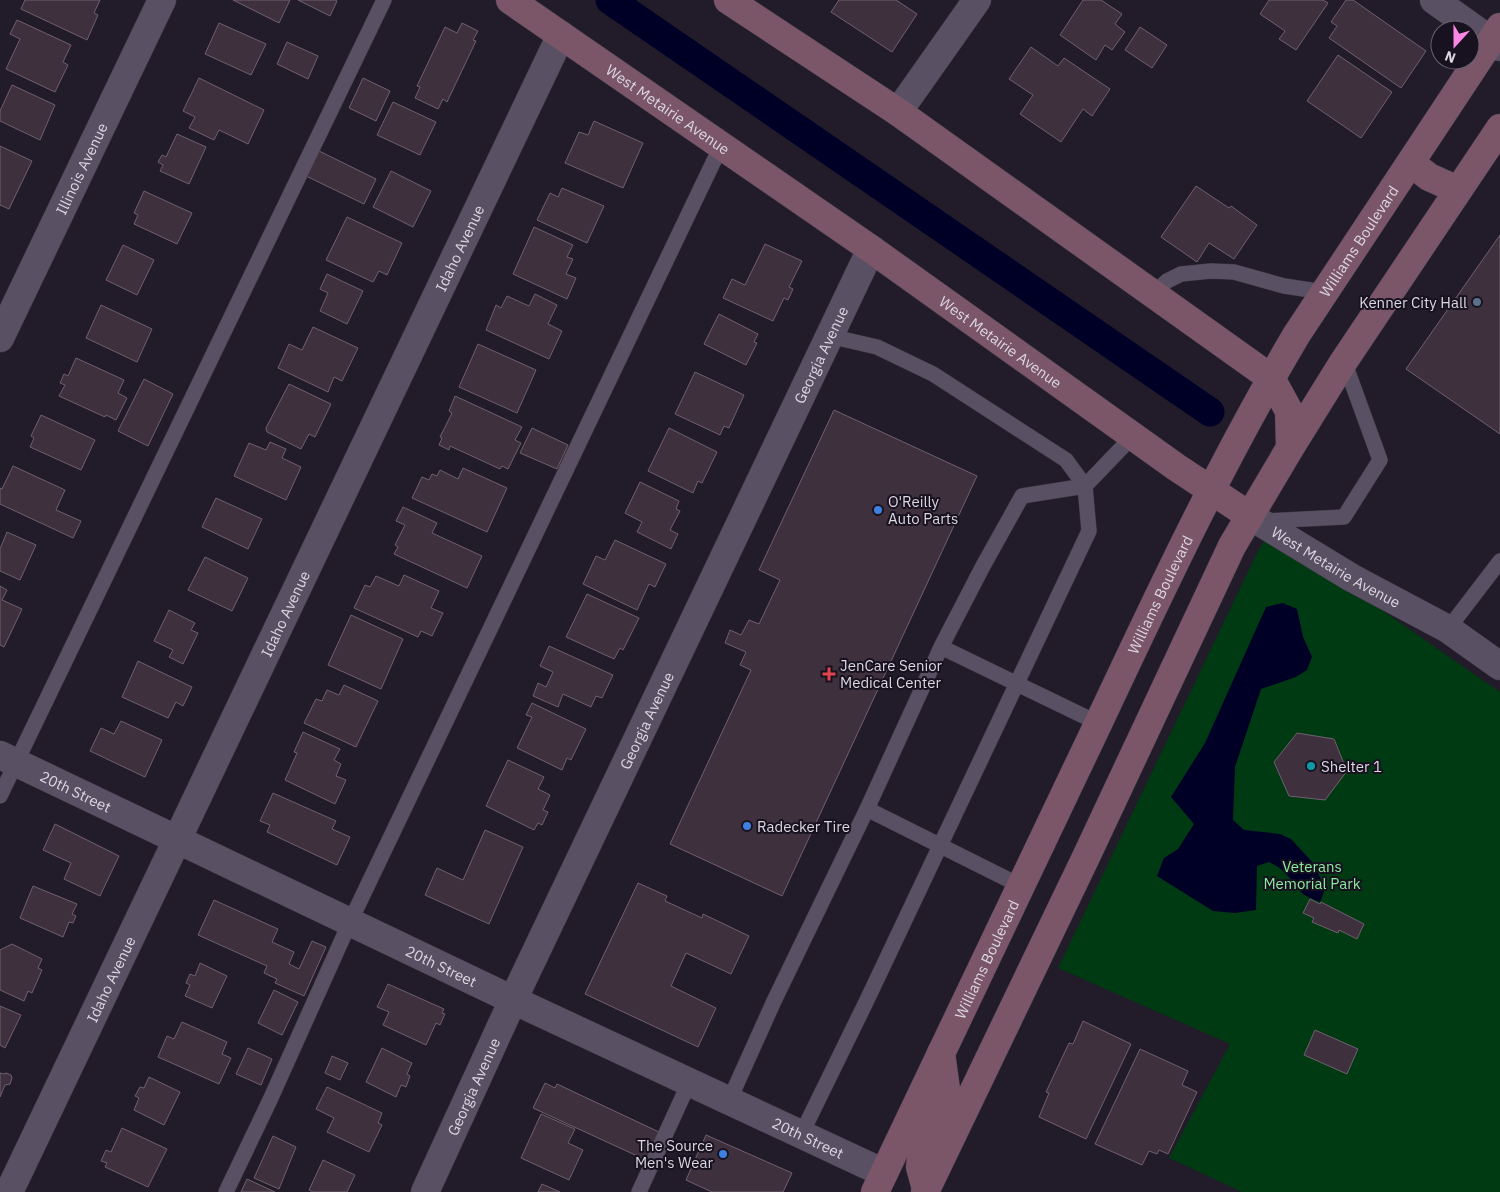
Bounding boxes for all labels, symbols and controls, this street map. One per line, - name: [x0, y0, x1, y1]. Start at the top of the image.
- north arrow: [1430, 20, 1480, 70]
- text: N: [1442, 47, 1458, 67]
- street label: West Metairie Avenue: [603, 60, 734, 158]
- street label: Illinois Avenue: [51, 119, 111, 217]
- street label: Williams Boulevard: [1315, 182, 1402, 300]
- street label: Idaho Avenue: [431, 202, 488, 294]
- street label: West Metairie Avenue: [936, 292, 1066, 392]
- place label: Kenner City Hall: [1359, 293, 1467, 312]
- marker: Kenner City Hall: [1471, 296, 1483, 308]
- street label: Georgia Avenue: [789, 303, 852, 407]
- place label: O'Reilly Auto Parts: [888, 492, 958, 528]
- marker: O'Reilly Auto Parts: [872, 504, 884, 516]
- street label: West Metairie Avenue: [1268, 522, 1404, 612]
- street label: Williams Boulevard: [1123, 532, 1196, 657]
- street label: Idaho Avenue: [256, 567, 314, 660]
- place label: JenCare Senior Medical Center: [840, 656, 943, 692]
- marker: JenCare Senior Medical Center: [822, 667, 836, 681]
- street label: Georgia Avenue: [615, 669, 678, 772]
- place label: Shelter 1: [1321, 757, 1382, 776]
- marker: Shelter 1: [1305, 760, 1317, 772]
- street label: 20th Street: [37, 766, 114, 816]
- place label: Radecker Tire: [757, 817, 850, 836]
- marker: Radecker Tire: [741, 820, 753, 832]
- park label: Veterans Memorial Park: [1263, 857, 1361, 893]
- street label: Williams Boulevard: [950, 897, 1023, 1022]
- street label: Idaho Avenue: [82, 933, 139, 1025]
- street label: 20th Street: [403, 941, 480, 991]
- street label: Georgia Avenue: [443, 1035, 504, 1139]
- street label: 20th Street: [769, 1113, 847, 1162]
- place label: The Source Men's Wear: [635, 1136, 713, 1172]
- marker: The Source Men's Wear: [717, 1148, 729, 1160]

